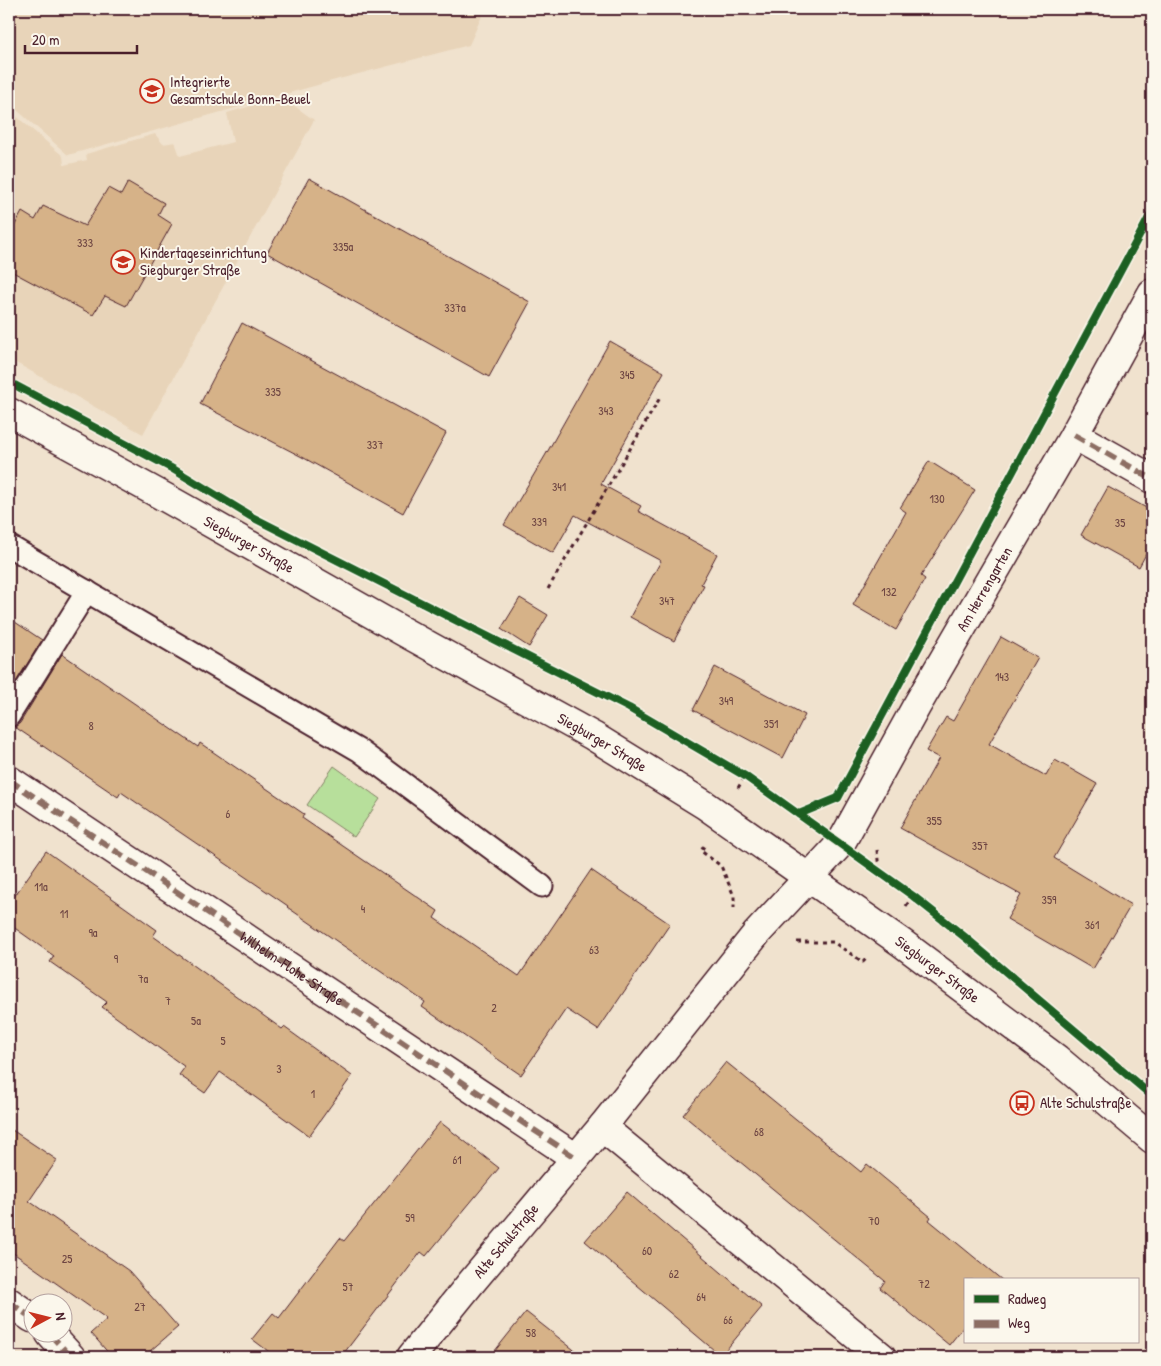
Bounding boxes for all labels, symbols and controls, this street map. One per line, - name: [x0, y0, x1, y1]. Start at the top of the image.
- scale bar: [25, 22, 138, 54]
- text: 20 m: [32, 29, 59, 50]
- place label: Integrierte Gesamtschule Bonn-Beuel: [170, 71, 310, 109]
- school or university icon: Integrierte Gesamtschule Bonn-Beuel: [139, 78, 165, 104]
- house number: 333: [77, 234, 93, 251]
- house number: 335a: [333, 238, 354, 255]
- place label: Kindertageseinrichtung Siegburger Straße: [140, 242, 267, 280]
- school or university icon: Kindertageseinrichtung Siegburger Straße: [110, 249, 136, 275]
- house number: 337a: [444, 299, 466, 316]
- house number: 345: [620, 366, 634, 383]
- house number: 335: [265, 383, 281, 400]
- house number: 343: [598, 402, 614, 419]
- house number: 337: [367, 436, 383, 453]
- house number: 341: [552, 478, 566, 495]
- house number: 130: [929, 490, 945, 507]
- street label: Siegburger Straße: [200, 510, 298, 578]
- house number: 339: [531, 513, 547, 530]
- house number: 35: [1115, 514, 1125, 531]
- street label: Am Herrengarten: [951, 543, 1017, 635]
- house number: 132: [881, 583, 897, 600]
- house number: 347: [659, 592, 675, 609]
- house number: 143: [995, 668, 1009, 685]
- house number: 349: [719, 692, 734, 709]
- street label: Siegburger Straße: [554, 708, 651, 777]
- house number: 351: [764, 715, 778, 732]
- house number: 8: [88, 717, 94, 734]
- house number: 6: [226, 805, 231, 822]
- house number: 355: [926, 812, 942, 829]
- house number: 357: [972, 837, 988, 854]
- house number: 11a: [34, 878, 48, 895]
- house number: 359: [1042, 891, 1057, 908]
- house number: 4: [361, 900, 366, 917]
- house number: 11: [60, 905, 68, 922]
- house number: 361: [1085, 916, 1099, 933]
- house number: 9a: [88, 924, 98, 941]
- street label: Wilhelm-Flohe-Straße: [236, 926, 348, 1010]
- street label: Siegburger Straße: [891, 930, 984, 1008]
- house number: 63: [589, 941, 599, 958]
- house number: 9: [114, 950, 119, 967]
- house number: 7a: [138, 970, 149, 987]
- house number: 7: [165, 992, 171, 1009]
- house number: 2: [491, 999, 497, 1016]
- house number: 5a: [191, 1012, 201, 1029]
- house number: 5: [220, 1032, 226, 1049]
- house number: 3: [276, 1060, 282, 1077]
- house number: 1: [311, 1085, 315, 1102]
- bus stop icon: Alte Schulstraße: [1009, 1090, 1035, 1116]
- place label: Alte Schulstraße: [1040, 1092, 1131, 1113]
- house number: 68: [754, 1123, 764, 1140]
- house number: 61: [452, 1151, 462, 1168]
- street label: Alte Schulstraße: [468, 1199, 543, 1282]
- house number: 59: [405, 1209, 415, 1226]
- house number: 70: [868, 1212, 880, 1229]
- house number: 60: [642, 1242, 652, 1259]
- house number: 25: [62, 1250, 72, 1267]
- house number: 62: [669, 1265, 680, 1282]
- house number: 72: [918, 1275, 930, 1292]
- house number: 57: [342, 1278, 354, 1295]
- legend: [964, 1278, 1138, 1344]
- house number: 64: [696, 1288, 706, 1305]
- text: Radweg: [1008, 1288, 1046, 1309]
- north arrow: [22, 1294, 72, 1344]
- house number: 27: [134, 1298, 146, 1315]
- text: N: [52, 1311, 71, 1322]
- house number: 66: [723, 1311, 733, 1328]
- text: Weg: [1008, 1312, 1030, 1333]
- house number: 58: [526, 1324, 536, 1341]

